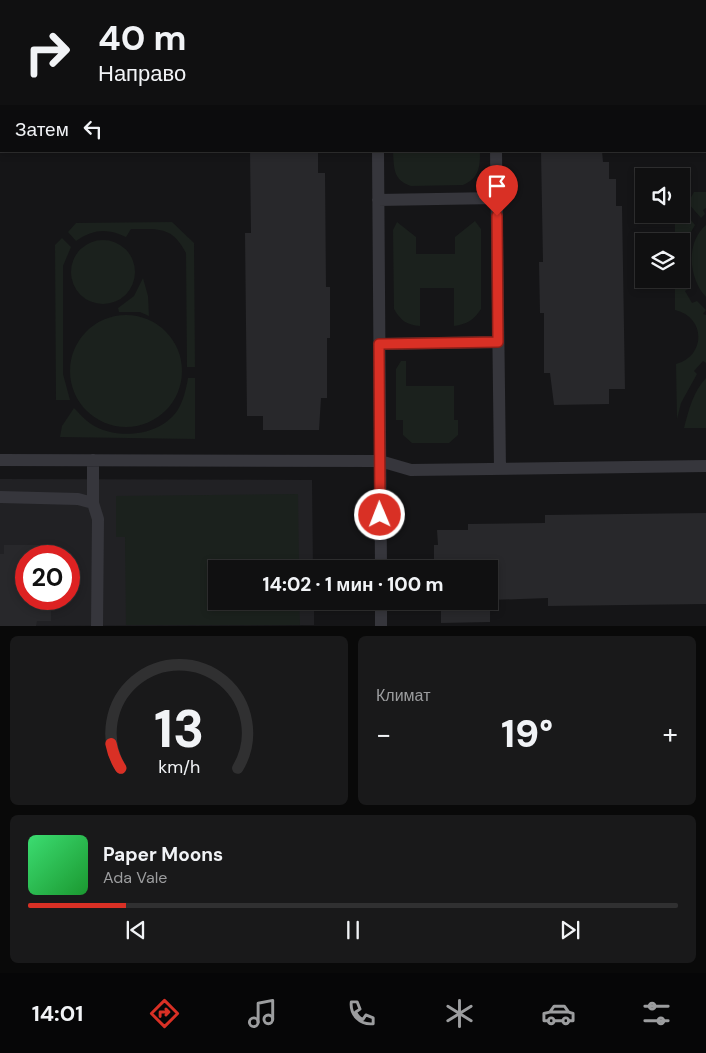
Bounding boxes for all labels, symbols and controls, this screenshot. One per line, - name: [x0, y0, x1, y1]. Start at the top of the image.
- text: 40 m: [98, 15, 187, 61]
- icon: right: [15, 20, 80, 85]
- text: Направо: [98, 59, 186, 88]
- icon: left: [79, 115, 107, 143]
- text: Затем: [15, 117, 69, 142]
- pin: [476, 165, 518, 216]
- map controls: [635, 168, 690, 288]
- button: sound: [635, 168, 690, 223]
- icon: arrive: [483, 172, 511, 200]
- button: layers: [635, 233, 690, 288]
- position arrow: [353, 488, 405, 540]
- speed limit sign: 20: [15, 545, 80, 610]
- text: 14:02 · 1 мин · 100 m: [262, 572, 444, 597]
- text: Климат: [376, 685, 430, 706]
- text: 13: [154, 695, 204, 763]
- text: 19°: [501, 709, 553, 759]
- text: −: [376, 716, 391, 753]
- text: +: [663, 716, 678, 753]
- text: km/h: [158, 755, 200, 779]
- text: Paper Moons: [103, 842, 223, 867]
- text: Ada Vale: [103, 867, 167, 888]
- icon: previous: [122, 916, 150, 944]
- icon: pause: [339, 916, 367, 944]
- icon: next: [556, 916, 584, 944]
- icon: directions: [147, 996, 182, 1031]
- icon: music: [245, 996, 280, 1031]
- icon: phone: [344, 996, 379, 1031]
- icon: climate: [442, 996, 477, 1031]
- icon: car: [541, 996, 576, 1031]
- icon: filters: [639, 996, 674, 1031]
- text: 14:01: [32, 999, 83, 1028]

